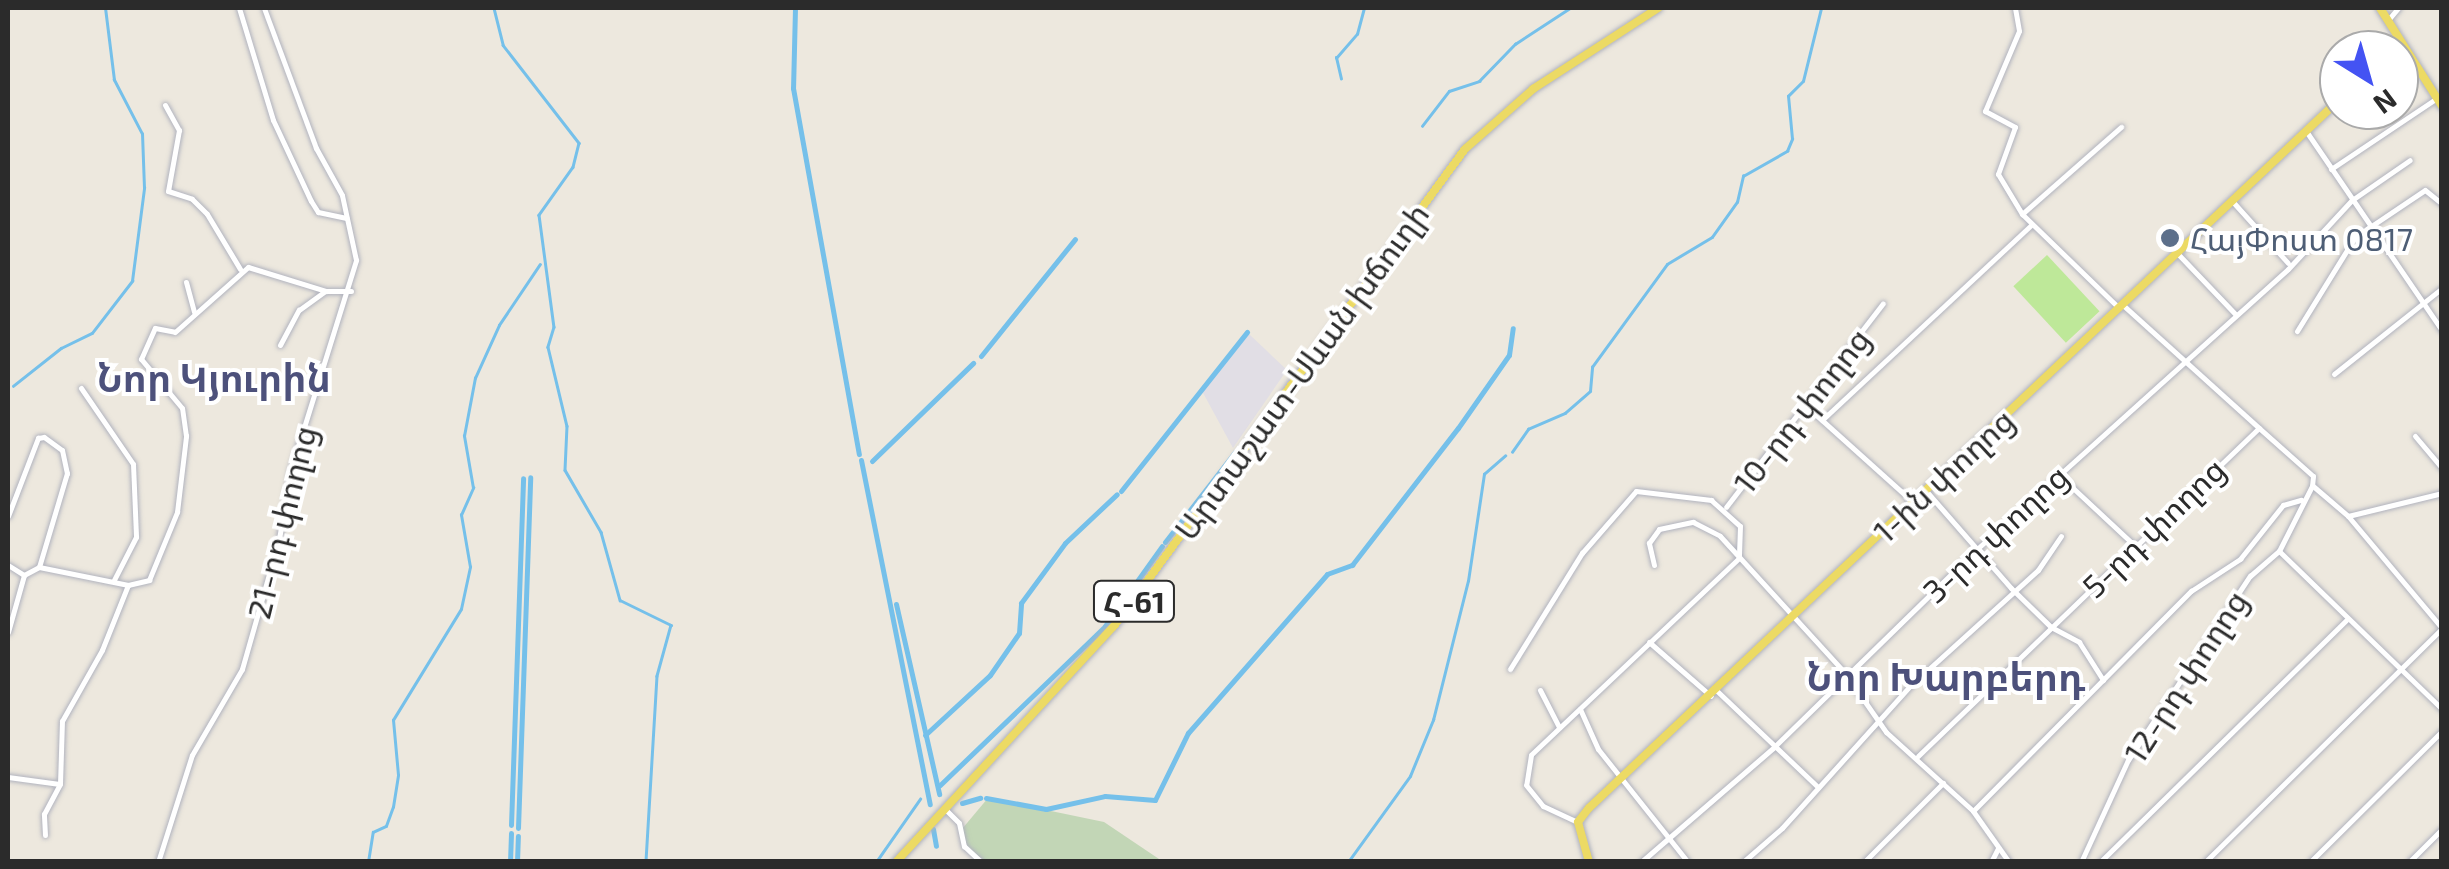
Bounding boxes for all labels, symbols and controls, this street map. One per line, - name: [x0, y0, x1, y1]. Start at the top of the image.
- north arrow: [2319, 30, 2419, 130]
- text: N: [2368, 83, 2404, 122]
- street label: Արտաշատ-Սևան խճուղի: [1166, 195, 1436, 547]
- place label: ՀայՓոստ 0817: [2190, 219, 2413, 257]
- marker: ՀայՓոստ 0817: [2159, 227, 2181, 249]
- street label: 10-րդ փողոց: [1725, 320, 1877, 500]
- district label: Նոր Կյուրին: [97, 355, 331, 401]
- street label: 1-ին փողոց: [1865, 400, 2021, 550]
- street label: 21-րդ փողոց: [238, 422, 324, 622]
- street label: 5-րդ փողոց: [2074, 449, 2232, 605]
- street label: 3-րդ փողոց: [1914, 456, 2076, 610]
- road number: Հ-61: [1092, 576, 1176, 626]
- street label: 12-րդ փողոց: [2115, 583, 2255, 769]
- district label: Նոր Խարբերդ: [1807, 654, 2085, 700]

